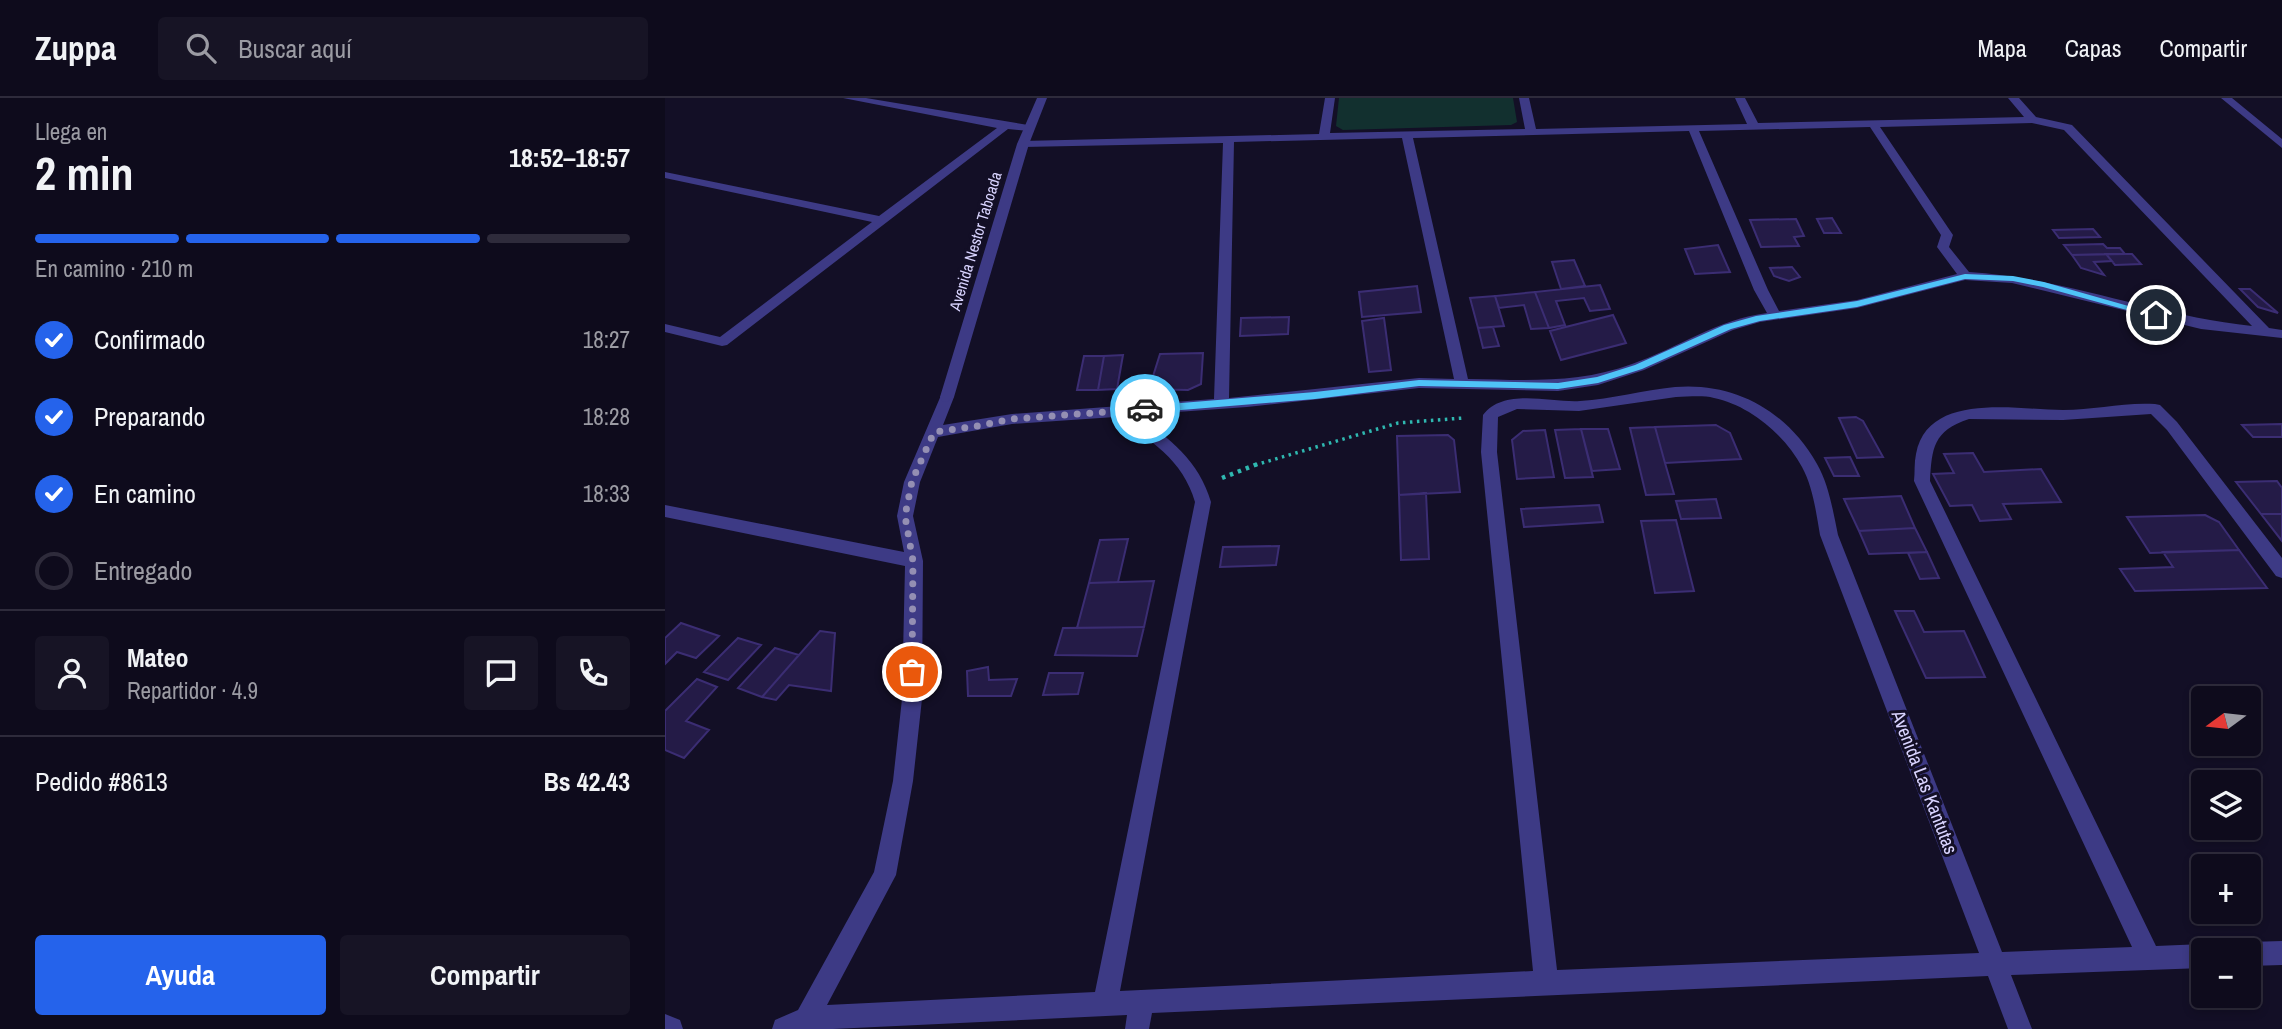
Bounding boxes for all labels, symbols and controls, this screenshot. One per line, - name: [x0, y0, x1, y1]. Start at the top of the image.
- search box: [158, 17, 648, 80]
- text: Zuppa: [35, 26, 116, 70]
- icon: search: [182, 29, 220, 67]
- text: Buscar aquí: [238, 31, 352, 66]
- text: Mapa: [1977, 32, 2027, 64]
- text: Capas: [2065, 32, 2122, 64]
- text: Compartir: [2160, 32, 2247, 64]
- text: Llega en: [35, 116, 107, 147]
- text: 18:52–18:57: [509, 140, 630, 175]
- text: 2 min: [35, 142, 134, 204]
- street label: Avenida Nestor Taboada: [943, 168, 1007, 314]
- text: En camino · 210 m: [35, 253, 193, 284]
- pin: [2126, 285, 2186, 345]
- icon: home: [2137, 296, 2175, 334]
- icon: check: [35, 321, 73, 359]
- text: Confirmado: [94, 322, 205, 357]
- text: 18:27: [583, 324, 630, 355]
- courier: [1110, 374, 1180, 444]
- icon: car: [1126, 390, 1164, 428]
- icon: check: [35, 398, 73, 436]
- text: Preparando: [94, 399, 205, 434]
- text: 18:28: [583, 401, 630, 432]
- icon: check: [35, 475, 73, 513]
- text: En camino: [94, 476, 196, 511]
- text: 18:33: [583, 478, 630, 509]
- text: Entregado: [94, 553, 192, 588]
- button: person: [35, 636, 109, 710]
- button: chat: [464, 636, 538, 710]
- button: phone: [556, 636, 630, 710]
- text: Mateo: [127, 640, 189, 675]
- pin: [882, 642, 942, 702]
- icon: bag: [893, 653, 931, 691]
- text: Repartidor · 4.9: [127, 675, 258, 706]
- north arrow: [2191, 686, 2261, 756]
- map controls: [2191, 686, 2261, 1008]
- street label: Avenida Las Kantutas: [1885, 705, 1964, 858]
- text: Pedido #8613: [35, 764, 168, 799]
- text: Bs 42.43: [543, 764, 630, 799]
- button: layers: [2191, 770, 2261, 840]
- button: +: [2191, 854, 2261, 924]
- button: Ayuda: [35, 935, 326, 1015]
- button: Compartir: [340, 935, 630, 1015]
- button: −: [2191, 938, 2261, 1008]

